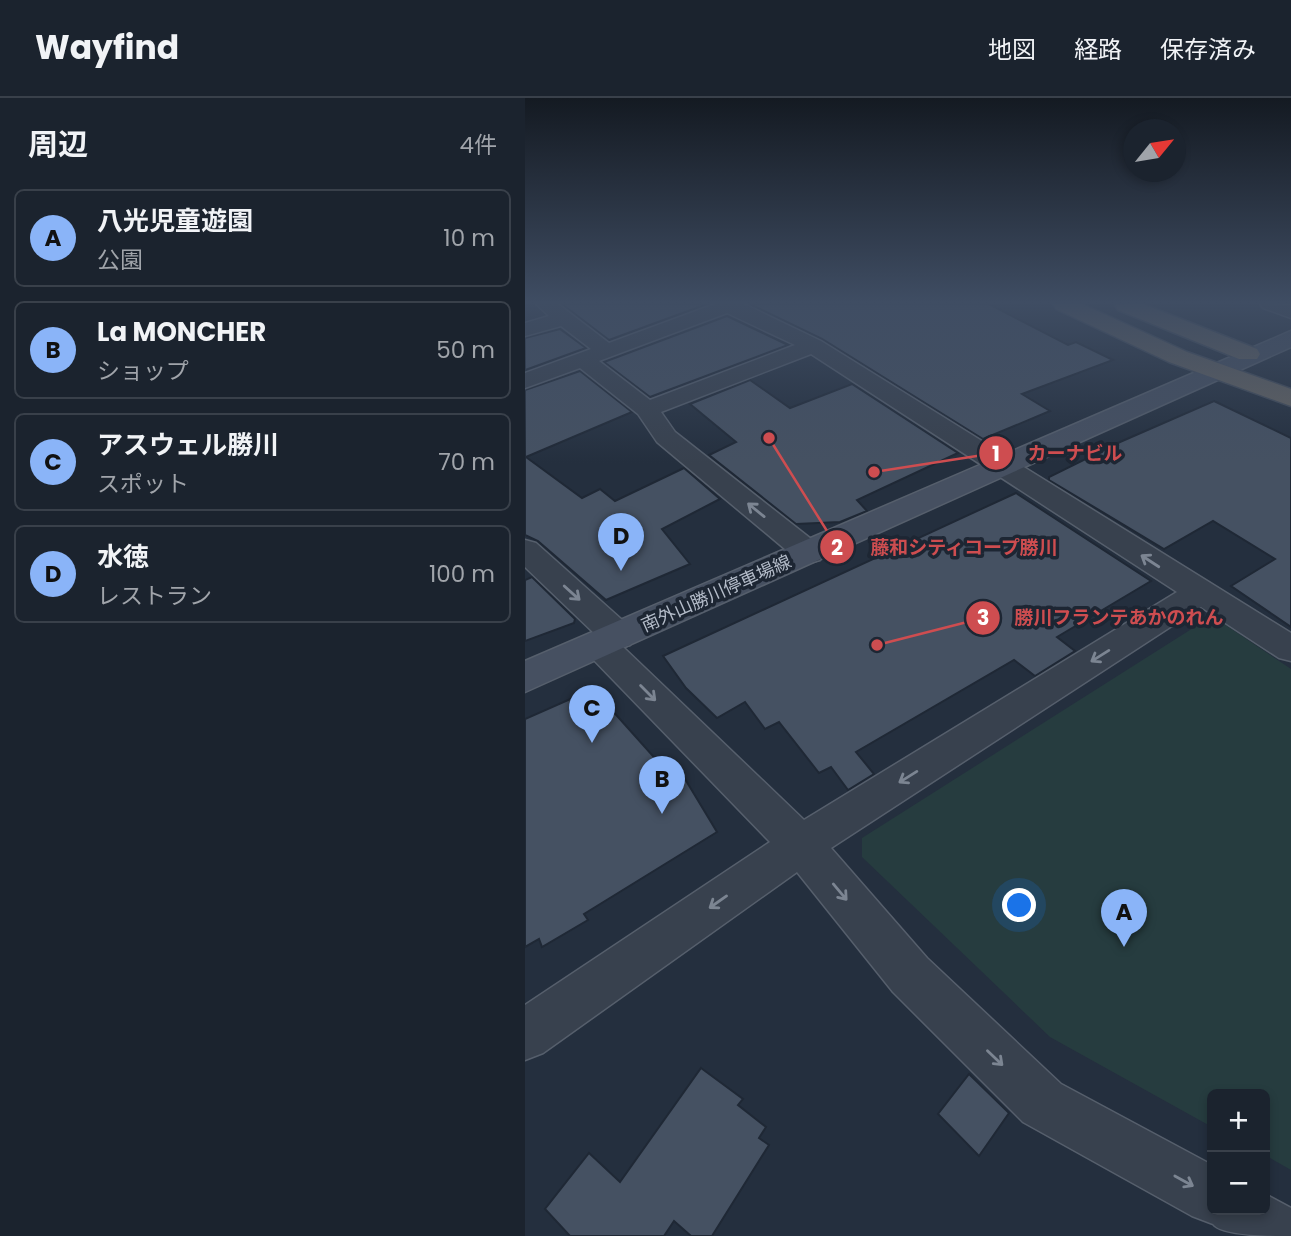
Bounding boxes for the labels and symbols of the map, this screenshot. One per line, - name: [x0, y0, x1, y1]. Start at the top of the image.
- north arrow: [1123, 119, 1186, 182]
- callout: カーナビル: [979, 433, 1137, 473]
- text: 1: [992, 439, 1000, 468]
- text: カーナビル: [1027, 440, 1123, 467]
- one-way arrow: [747, 502, 765, 517]
- pin: D: [598, 513, 644, 571]
- callout: 藤和シティコープ勝川: [820, 527, 1073, 567]
- text: 2: [831, 533, 843, 562]
- text: 藤和シティコープ勝川: [870, 534, 1058, 561]
- street label: 南外山勝川停車場線: [637, 549, 795, 637]
- one-way arrow: [1141, 554, 1160, 568]
- one-way arrow: [563, 585, 581, 601]
- callout: 勝川フランテあかのれん: [966, 598, 1238, 638]
- text: 3: [977, 603, 989, 632]
- text: 勝川フランテあかのれん: [1014, 604, 1224, 631]
- one-way arrow: [1091, 648, 1110, 663]
- one-way arrow: [639, 684, 656, 701]
- pin: C: [569, 685, 615, 743]
- pin: B: [639, 756, 685, 814]
- one-way arrow: [898, 770, 918, 784]
- one-way arrow: [832, 882, 848, 900]
- your location: [1002, 888, 1036, 922]
- pin: A: [1101, 889, 1147, 947]
- one-way arrow: [709, 895, 728, 909]
- one-way arrow: [986, 1049, 1003, 1066]
- one-way arrow: [1174, 1174, 1194, 1188]

